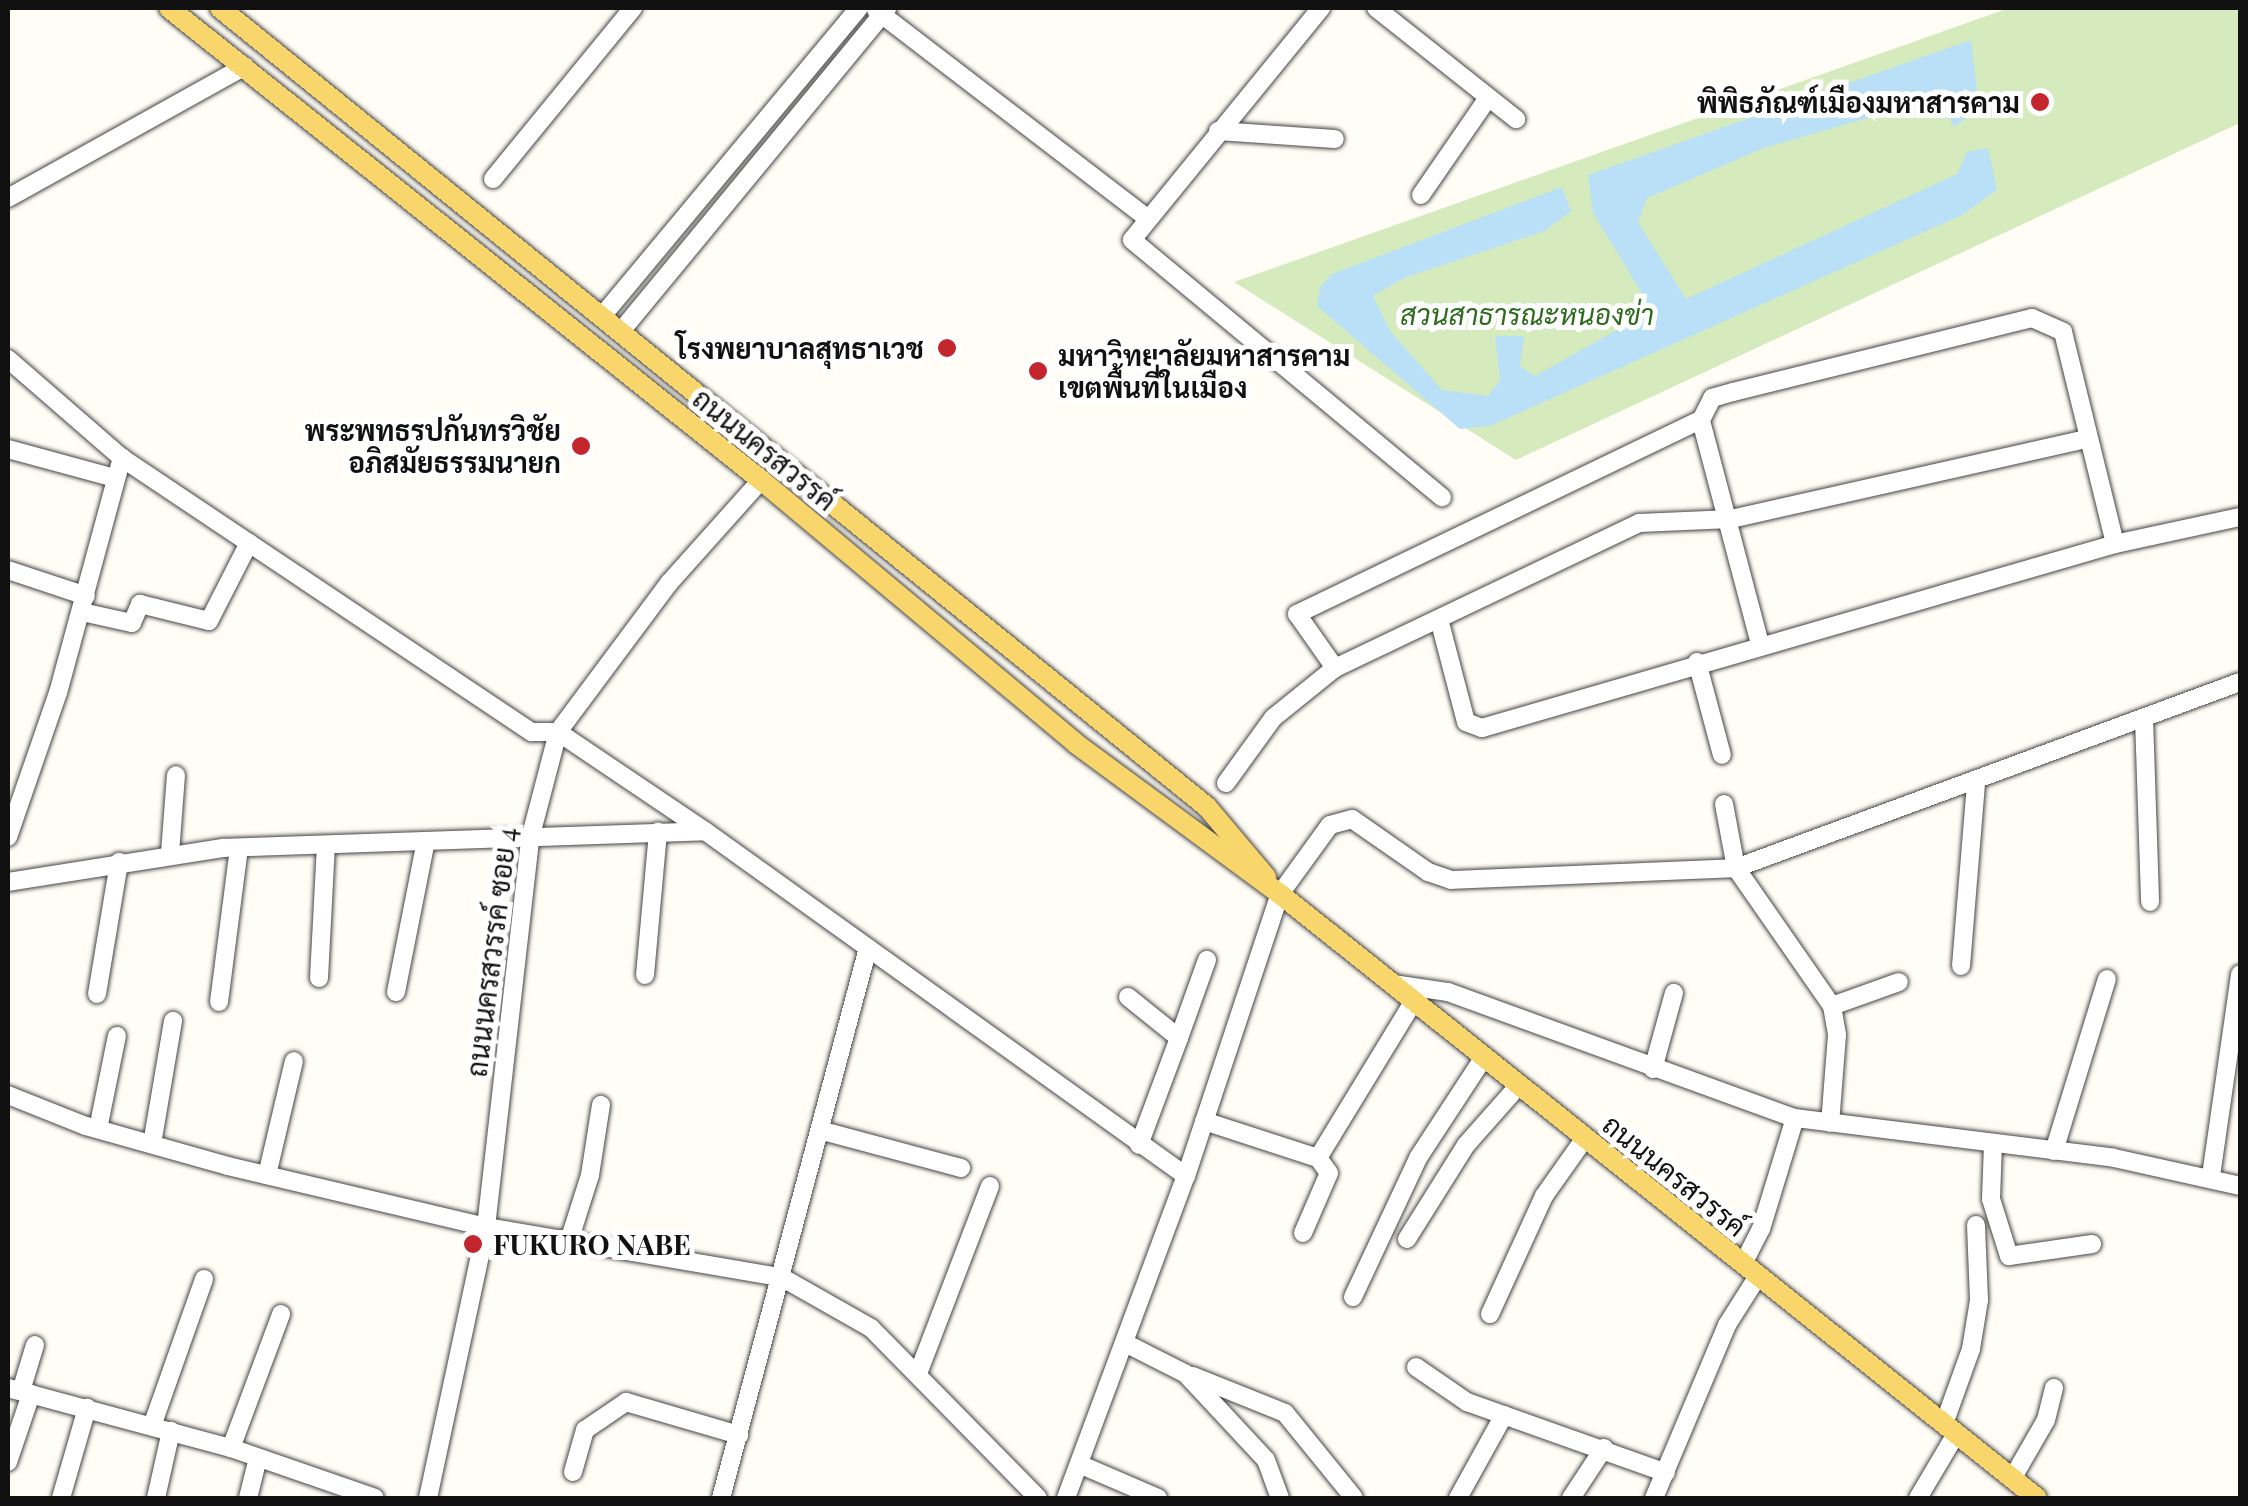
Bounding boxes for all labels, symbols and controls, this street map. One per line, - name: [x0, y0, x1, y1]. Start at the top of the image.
- place label: พิพิธภัณฑ์เมืองมหาสารคาม: [1697, 85, 2020, 119]
- marker: พิพิธภัณฑ์เมืองมหาสารคาม: [2029, 91, 2051, 113]
- park label: สวนสาธารณะหนองข่า: [1400, 297, 1654, 331]
- place label: โรงพยาบาลสุทธาเวช: [676, 331, 924, 365]
- marker: โรงพยาบาลสุทธาเวช: [934, 335, 960, 361]
- place label: มหาวิทยาลัยมหาสารคาม เขตพื้นที่ในเมือง: [1058, 338, 1350, 404]
- marker: มหาวิทยาลัยมหาสารคาม เขตพื้นที่ในเมือง: [1027, 360, 1049, 382]
- street label: ถนนนครสวรรค์: [687, 381, 843, 517]
- place label: พระพุทธรูปกันทรวิชัย อภิสมัยธรรมนายก: [305, 413, 561, 479]
- marker: พระพุทธรูปกันทรวิชัย อภิสมัยธรรมนายก: [570, 435, 592, 457]
- street label: ถนนนครสวรรค์ ซอย 4: [459, 825, 523, 1079]
- street label: ถนนนครสวรรค์: [1597, 1107, 1753, 1243]
- place label: FUKURO NABE: [493, 1227, 691, 1261]
- marker: FUKURO NABE: [462, 1233, 484, 1255]

